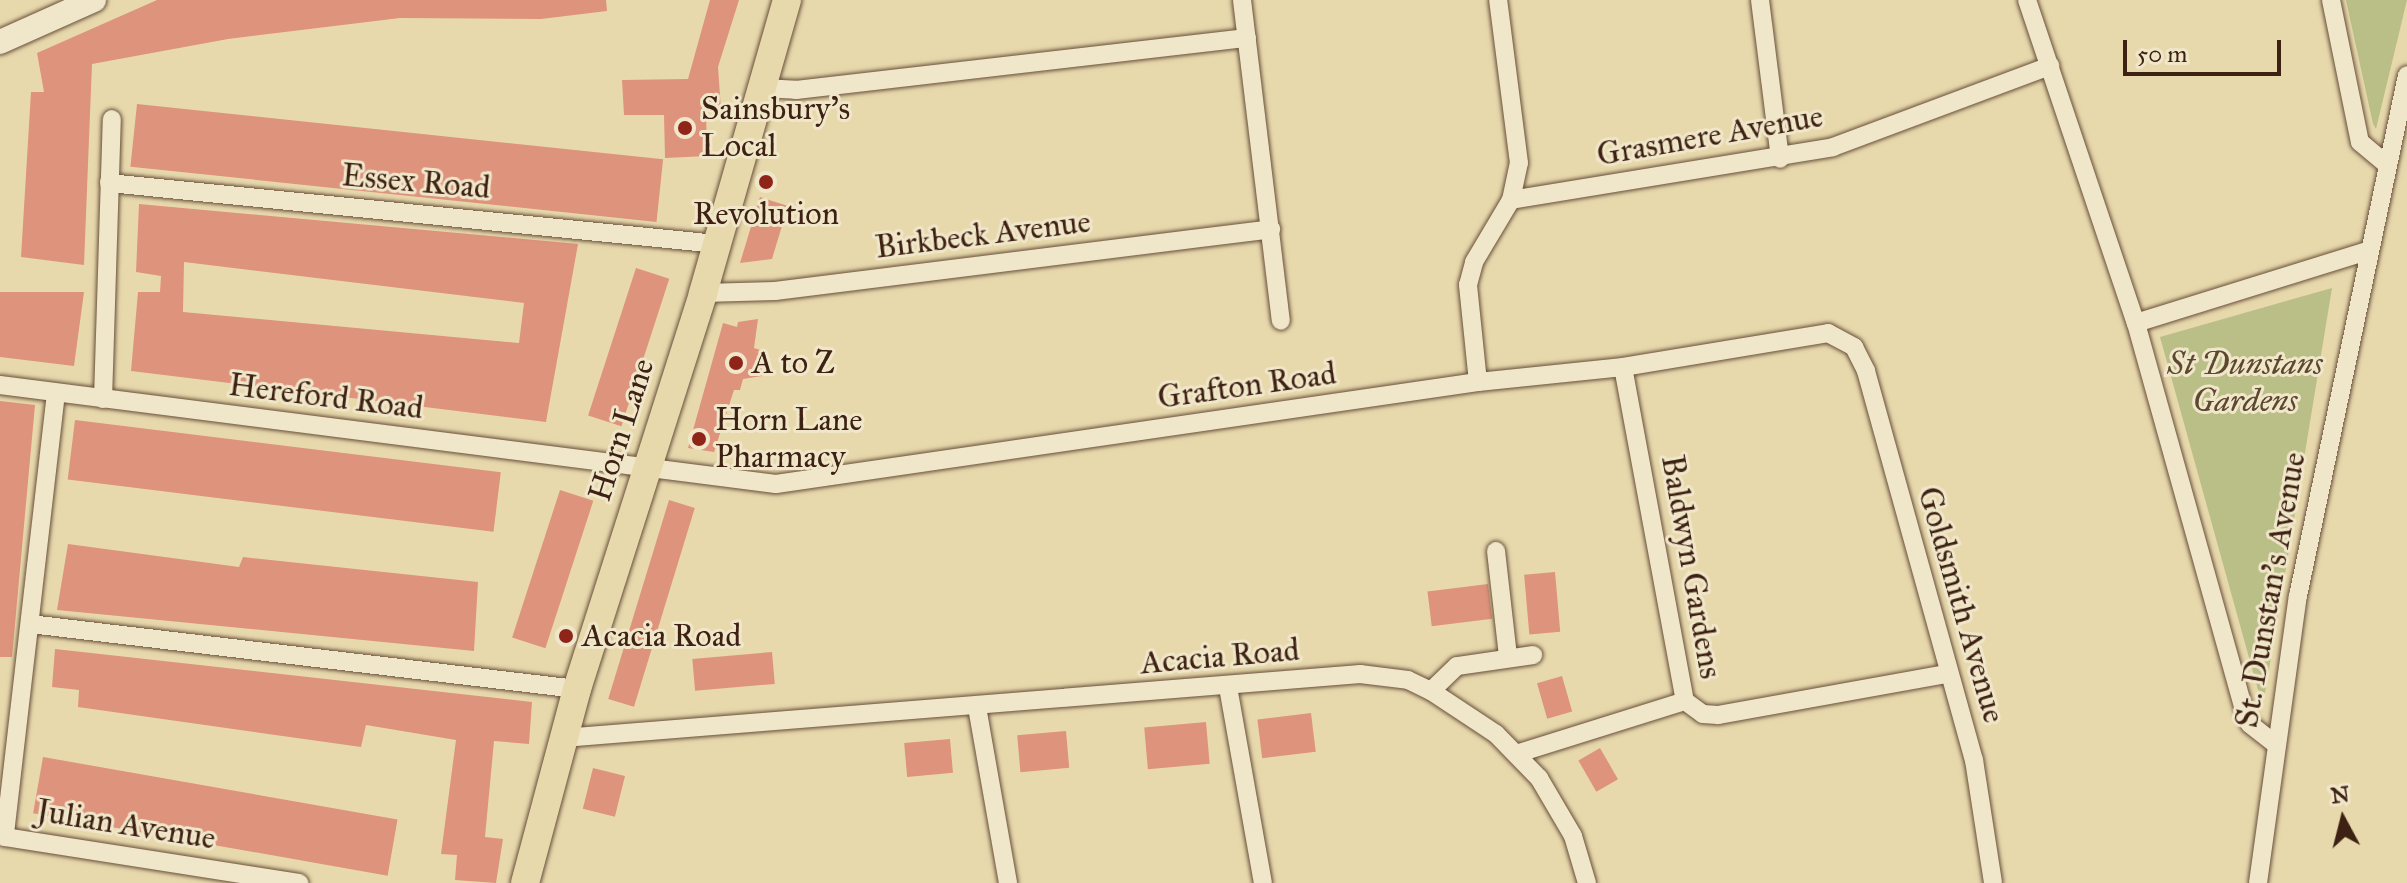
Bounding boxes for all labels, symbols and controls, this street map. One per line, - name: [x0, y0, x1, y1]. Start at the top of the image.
- scale bar: [2127, 24, 2285, 74]
- text: 50 m: [2137, 39, 2187, 69]
- place label: Sainsbury's Local: [701, 91, 850, 166]
- street label: Grasmere Avenue: [1594, 97, 1826, 175]
- marker: Sainsbury's Local: [676, 119, 694, 137]
- street label: Essex Road: [340, 156, 492, 208]
- marker: Revolution: [757, 173, 775, 191]
- place label: Revolution: [693, 195, 839, 233]
- street label: Birkbeck Avenue: [873, 203, 1093, 267]
- place label: A to Z: [752, 344, 835, 382]
- park label: St Dunstans Gardens: [2167, 346, 2323, 421]
- street label: Horn Lane: [581, 354, 663, 506]
- marker: A to Z: [727, 354, 745, 372]
- street label: Grafton Road: [1155, 354, 1339, 418]
- street label: Hereford Road: [227, 366, 425, 428]
- place label: Horn Lane Pharmacy: [715, 402, 863, 477]
- marker: Horn Lane Pharmacy: [690, 430, 708, 448]
- street label: St. Dunstan's Avenue: [2228, 449, 2314, 731]
- street label: Baldwyn Gardens: [1652, 452, 1730, 682]
- street label: Goldsmith Avenue: [1909, 483, 2013, 727]
- place label: Acacia Road: [582, 617, 741, 655]
- marker: Acacia Road: [557, 627, 575, 645]
- street label: Acacia Road: [1139, 631, 1301, 683]
- north arrow: [2303, 779, 2383, 859]
- text: N: [2329, 780, 2351, 809]
- street label: Julian Avenue: [34, 792, 218, 858]

